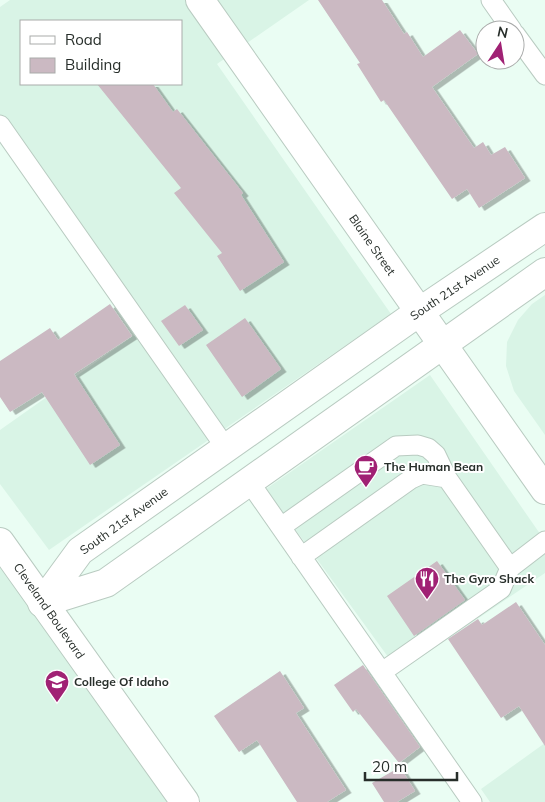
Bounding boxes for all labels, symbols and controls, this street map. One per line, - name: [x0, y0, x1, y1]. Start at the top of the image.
- legend: [20, 20, 182, 85]
- north arrow: [475, 20, 525, 70]
- text: N: [496, 22, 510, 42]
- text: Road: [65, 30, 102, 49]
- text: Building: [65, 55, 121, 74]
- street label: Blaine Street: [346, 211, 399, 278]
- street label: South 21st Avenue: [407, 252, 502, 323]
- cafe icon: The Human Bean: [353, 454, 379, 488]
- place label: The Human Bean: [384, 459, 483, 474]
- street label: South 21st Avenue: [77, 484, 171, 558]
- street label: Cleveland Boulevard: [11, 560, 88, 662]
- restaurant icon: The Gyro Shack: [414, 566, 440, 600]
- place label: The Gyro Shack: [444, 571, 534, 586]
- school or university icon: College Of Idaho: [44, 669, 70, 703]
- place label: College Of Idaho: [74, 674, 169, 689]
- scale bar: [365, 750, 458, 782]
- text: 20 m: [372, 757, 407, 776]

